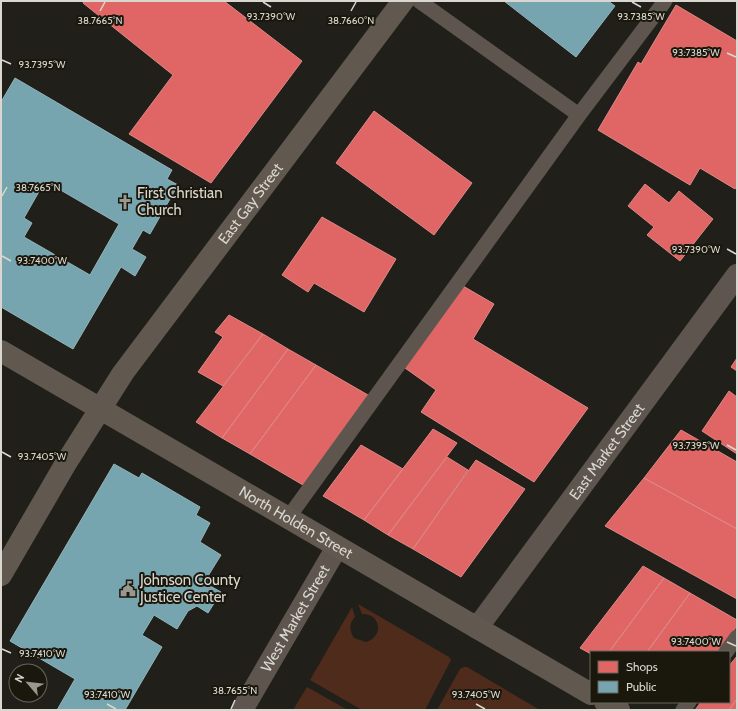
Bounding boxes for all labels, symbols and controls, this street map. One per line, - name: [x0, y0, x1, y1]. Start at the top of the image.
- text: 93.7390°W: [247, 10, 296, 23]
- text: 93.7385°W: [617, 10, 665, 23]
- text: 38.7665°N: [77, 14, 123, 27]
- text: 38.7660°N: [328, 14, 374, 27]
- text: 93.7385°W: [672, 46, 720, 59]
- text: 93.7395°W: [18, 58, 66, 71]
- street label: East Gay Street: [214, 160, 287, 248]
- text: 38.7665°N: [15, 181, 61, 194]
- place label: First Christian Church: [137, 184, 223, 219]
- church icon: First Christian Church: [116, 193, 134, 211]
- text: 93.7390°W: [672, 243, 721, 256]
- text: 93.7400°W: [17, 254, 68, 267]
- street label: East Market Street: [565, 400, 648, 503]
- text: 93.7395°W: [672, 439, 720, 452]
- text: 93.7405°W: [18, 450, 67, 463]
- street label: North Holden Street: [236, 482, 356, 562]
- street label: West Market Street: [257, 562, 334, 675]
- place label: Johnson County Justice Center: [139, 571, 241, 606]
- public building icon: Johnson County Justice Center: [119, 580, 137, 598]
- text: 93.7400°W: [671, 635, 722, 648]
- text: 93.7410°W: [19, 647, 66, 660]
- legend: [590, 651, 730, 703]
- text: Shops: [626, 659, 658, 674]
- north arrow: [8, 663, 48, 703]
- text: N: [11, 672, 27, 685]
- text: Public: [626, 679, 657, 694]
- text: 38.7655°N: [213, 684, 257, 697]
- text: 93.7410°W: [84, 688, 131, 701]
- text: 93.7405°W: [452, 688, 501, 701]

